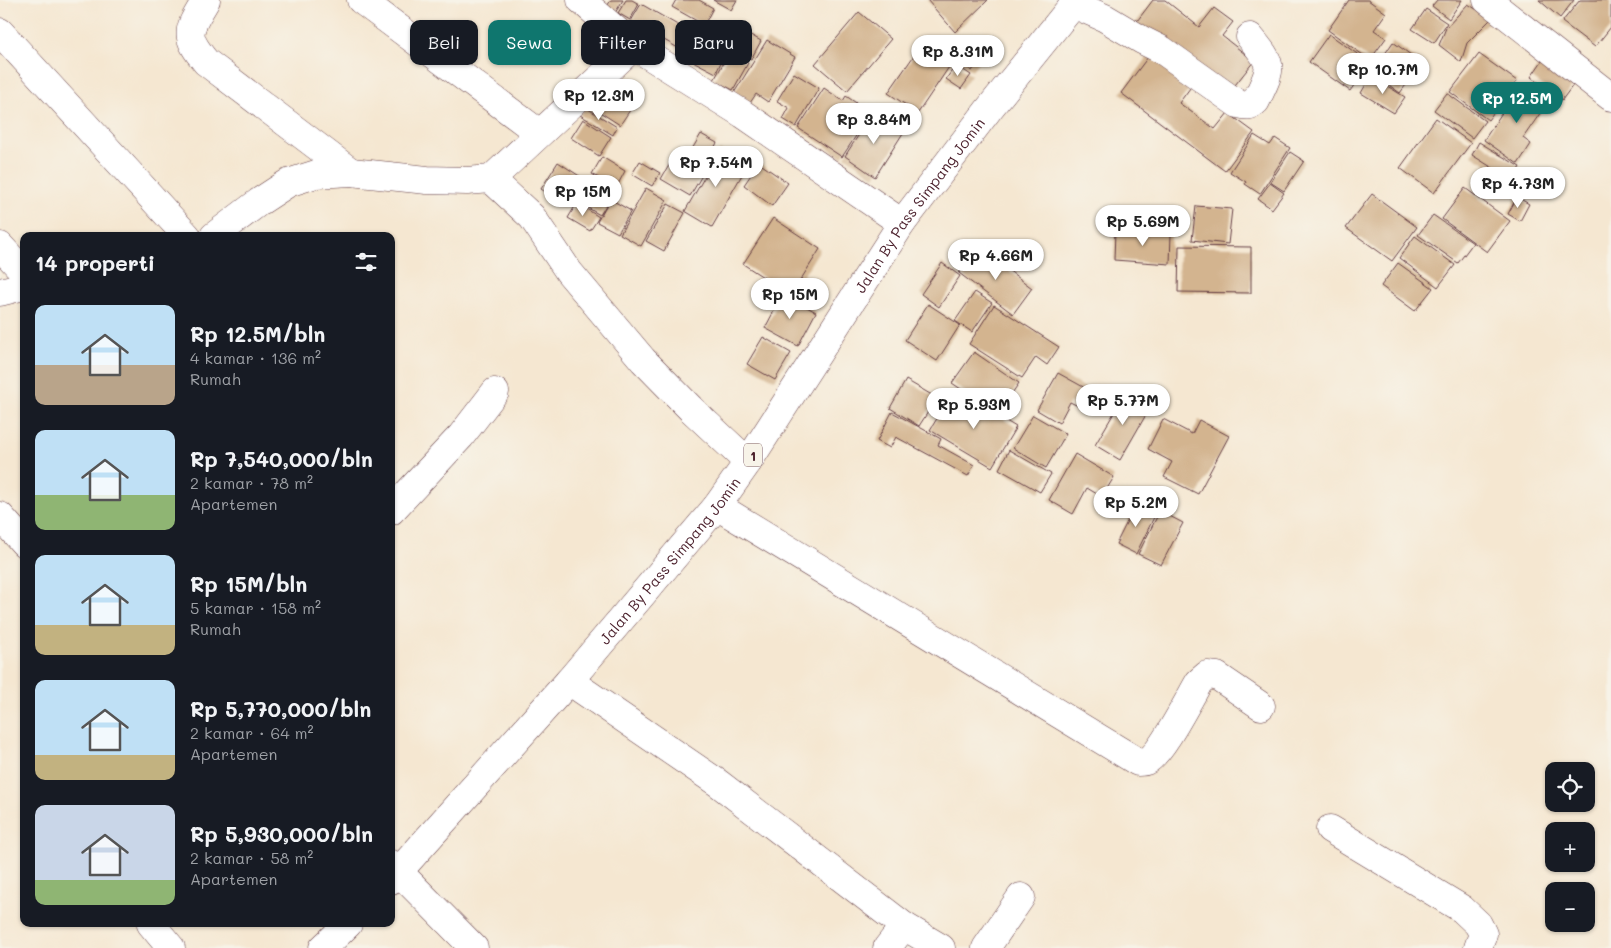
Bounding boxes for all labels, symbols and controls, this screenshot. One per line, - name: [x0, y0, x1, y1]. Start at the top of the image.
- chip: Beli: [410, 20, 478, 65]
- chip: Sewa: [488, 20, 571, 65]
- chip: Filter: [581, 20, 665, 65]
- chip: Baru: [675, 20, 752, 65]
- pin: Rp 8.31M: [906, 34, 1010, 77]
- text: Rp 8.31M: [922, 40, 994, 61]
- pin: Rp 10.7M: [1331, 52, 1435, 95]
- text: Rp 10.7M: [1347, 58, 1419, 79]
- pin: Rp 12.3M: [547, 78, 651, 121]
- pin: Rp 12.5M: [1465, 82, 1569, 124]
- text: Rp 12.3M: [564, 84, 634, 105]
- text: Rp 12.5M: [1482, 87, 1552, 108]
- pin: Rp 3.84M: [822, 102, 926, 145]
- text: Rp 3.84M: [837, 108, 911, 129]
- street label: Jalan By Pass Simpang Jomin: [850, 113, 989, 296]
- pin: Rp 7.54M: [664, 146, 768, 188]
- text: Rp 7.54M: [679, 151, 753, 172]
- pin: Rp 4.73M: [1466, 166, 1570, 209]
- text: Rp 4.73M: [1481, 172, 1555, 193]
- pin: Rp 15M: [542, 174, 624, 217]
- text: Rp 15M: [555, 180, 611, 201]
- pin: Rp 5.69M: [1091, 204, 1195, 247]
- text: Rp 5.69M: [1106, 210, 1180, 231]
- pin: Rp 4.66M: [944, 238, 1048, 281]
- text: Rp 4.66M: [959, 244, 1033, 265]
- icon: filters: [352, 248, 380, 276]
- text: 14 properti: [35, 249, 155, 276]
- pin: Rp 15M: [749, 278, 831, 320]
- text: Rp 15M: [762, 283, 818, 304]
- text: Rp 12.5M/bln: [190, 320, 325, 347]
- icon: home: [75, 325, 135, 385]
- text: 4 kamar · 136 m²: [190, 347, 321, 368]
- text: Rumah: [190, 368, 241, 389]
- pin: Rp 5.77M: [1071, 384, 1175, 426]
- pin: Rp 5.93M: [922, 388, 1026, 430]
- text: Rp 5.77M: [1087, 389, 1159, 410]
- text: Rp 5.93M: [937, 393, 1011, 414]
- road number: 1: [744, 444, 762, 466]
- text: Rp 7,540,000/bln: [190, 445, 373, 472]
- icon: home: [75, 450, 135, 510]
- text: 2 kamar · 78 m²: [190, 472, 313, 493]
- street label: Jalan By Pass Simpang Jomin: [595, 473, 744, 648]
- pin: Rp 5.2M: [1090, 486, 1182, 528]
- text: Rp 5.2M: [1104, 491, 1168, 512]
- text: Apartemen: [190, 493, 277, 514]
- text: Rp 15M/bln: [190, 570, 307, 597]
- icon: home: [75, 575, 135, 635]
- text: 5 kamar · 158 m²: [190, 597, 321, 618]
- text: Rumah: [190, 618, 241, 639]
- text: Rp 5,770,000/bln: [190, 695, 371, 722]
- icon: home: [75, 700, 135, 760]
- text: 2 kamar · 64 m²: [190, 722, 313, 743]
- text: Apartemen: [190, 743, 277, 764]
- map controls: [1545, 762, 1595, 932]
- button: locate: [1545, 762, 1595, 812]
- text: Rp 5,930,000/bln: [190, 820, 373, 847]
- button: +: [1545, 822, 1595, 872]
- icon: home: [75, 825, 135, 885]
- text: 2 kamar · 58 m²: [190, 847, 313, 868]
- text: Apartemen: [190, 868, 277, 889]
- button: −: [1545, 882, 1595, 932]

